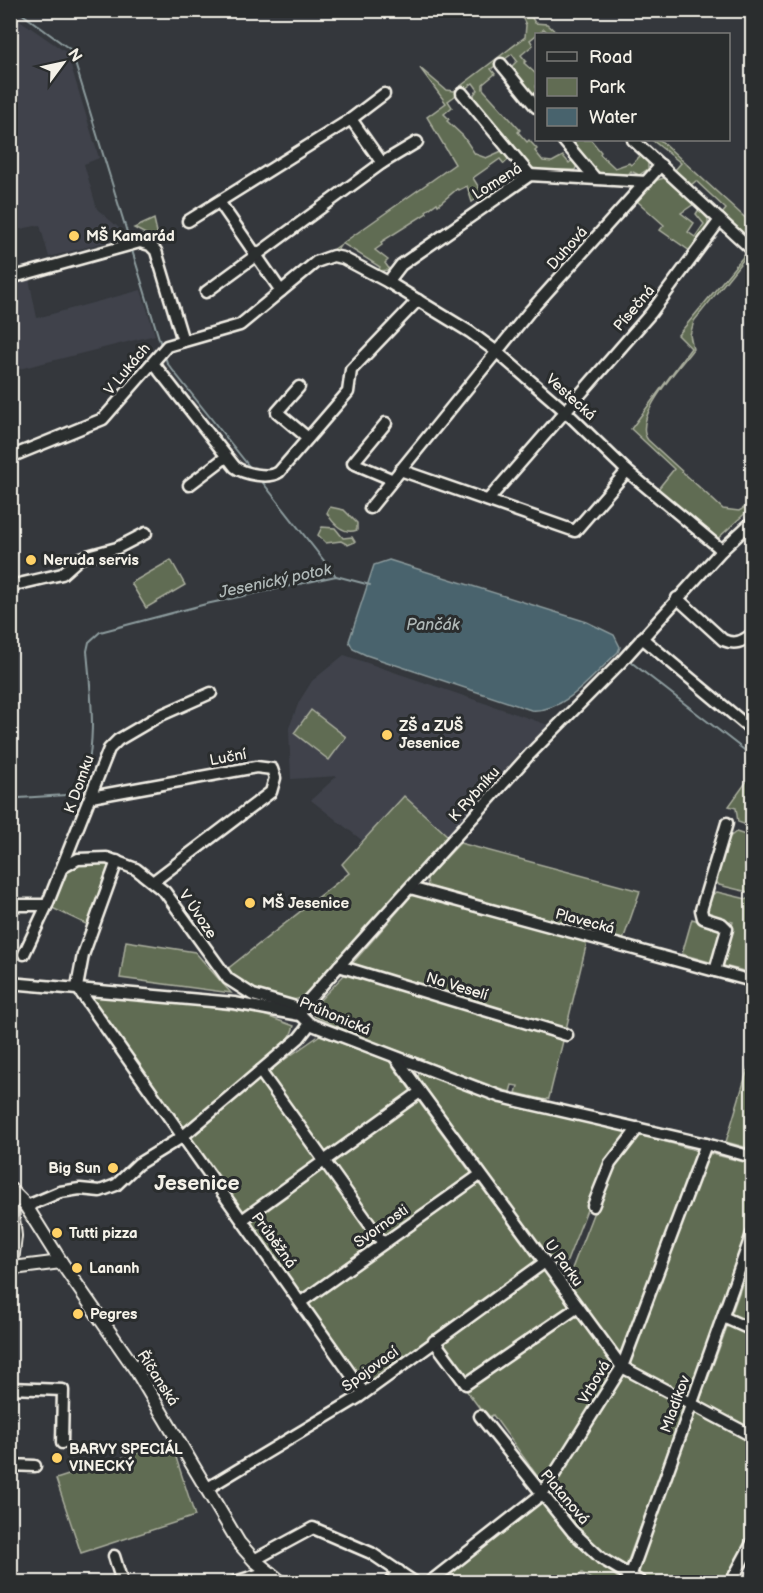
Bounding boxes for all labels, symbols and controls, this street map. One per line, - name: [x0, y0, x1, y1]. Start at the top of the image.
- north arrow: [33, 33, 93, 93]
- legend: [535, 33, 730, 141]
- text: N: [63, 45, 86, 66]
- text: Road: [589, 47, 633, 68]
- text: Park: [589, 77, 625, 98]
- text: Water: [589, 107, 637, 128]
- street label: Lomená: [469, 159, 526, 204]
- street label: Duhová: [543, 223, 592, 274]
- place label: MŠ Kamarád: [86, 226, 175, 246]
- marker: MŠ Kamarád: [67, 229, 81, 243]
- street label: Písečná: [610, 281, 659, 335]
- street label: V Lukách: [100, 339, 155, 399]
- street label: Vestecká: [542, 370, 600, 425]
- place label: Neruda servis: [43, 551, 139, 570]
- marker: Neruda servis: [24, 553, 38, 567]
- water label: Jesenický potok: [216, 560, 334, 603]
- water label: Pančák: [406, 616, 461, 635]
- place label: ZŠ a ZUŠ Jesenice: [399, 716, 463, 753]
- marker: ZŠ a ZUŠ Jesenice: [380, 728, 394, 742]
- street label: Luční: [208, 745, 248, 770]
- street label: K Domku: [60, 752, 99, 816]
- street label: K Rybníku: [445, 763, 504, 826]
- street label: V Úvoze: [174, 886, 221, 943]
- place label: MŠ Jesenice: [262, 893, 349, 913]
- marker: MŠ Jesenice: [243, 896, 257, 910]
- street label: Plavecká: [553, 904, 617, 939]
- street label: Na Veselí: [424, 968, 490, 1005]
- street label: Průhonická: [296, 993, 373, 1040]
- place label: Big Sun: [48, 1159, 101, 1178]
- marker: Big Sun: [106, 1161, 120, 1175]
- district label: Jesenice: [154, 1171, 240, 1196]
- street label: Svornosti: [350, 1201, 412, 1252]
- street label: Průběžná: [247, 1209, 300, 1272]
- place label: Tutti pizza: [69, 1224, 138, 1243]
- marker: Tutti pizza: [50, 1226, 64, 1240]
- street label: U Parku: [540, 1236, 587, 1290]
- place label: Lananh: [89, 1259, 140, 1278]
- marker: Lananh: [70, 1261, 84, 1275]
- place label: Pegres: [90, 1305, 137, 1324]
- marker: Pegres: [71, 1307, 85, 1321]
- street label: Spojovací: [338, 1342, 403, 1396]
- street label: Říčanská: [133, 1347, 182, 1410]
- street label: Vrbová: [574, 1357, 615, 1407]
- street label: Mladíkov: [656, 1372, 695, 1435]
- place label: BARVY SPECIÁL VINECKÝ: [69, 1439, 183, 1476]
- marker: BARVY SPECIÁL VINECKÝ: [50, 1451, 64, 1465]
- street label: Platanová: [536, 1466, 593, 1529]

